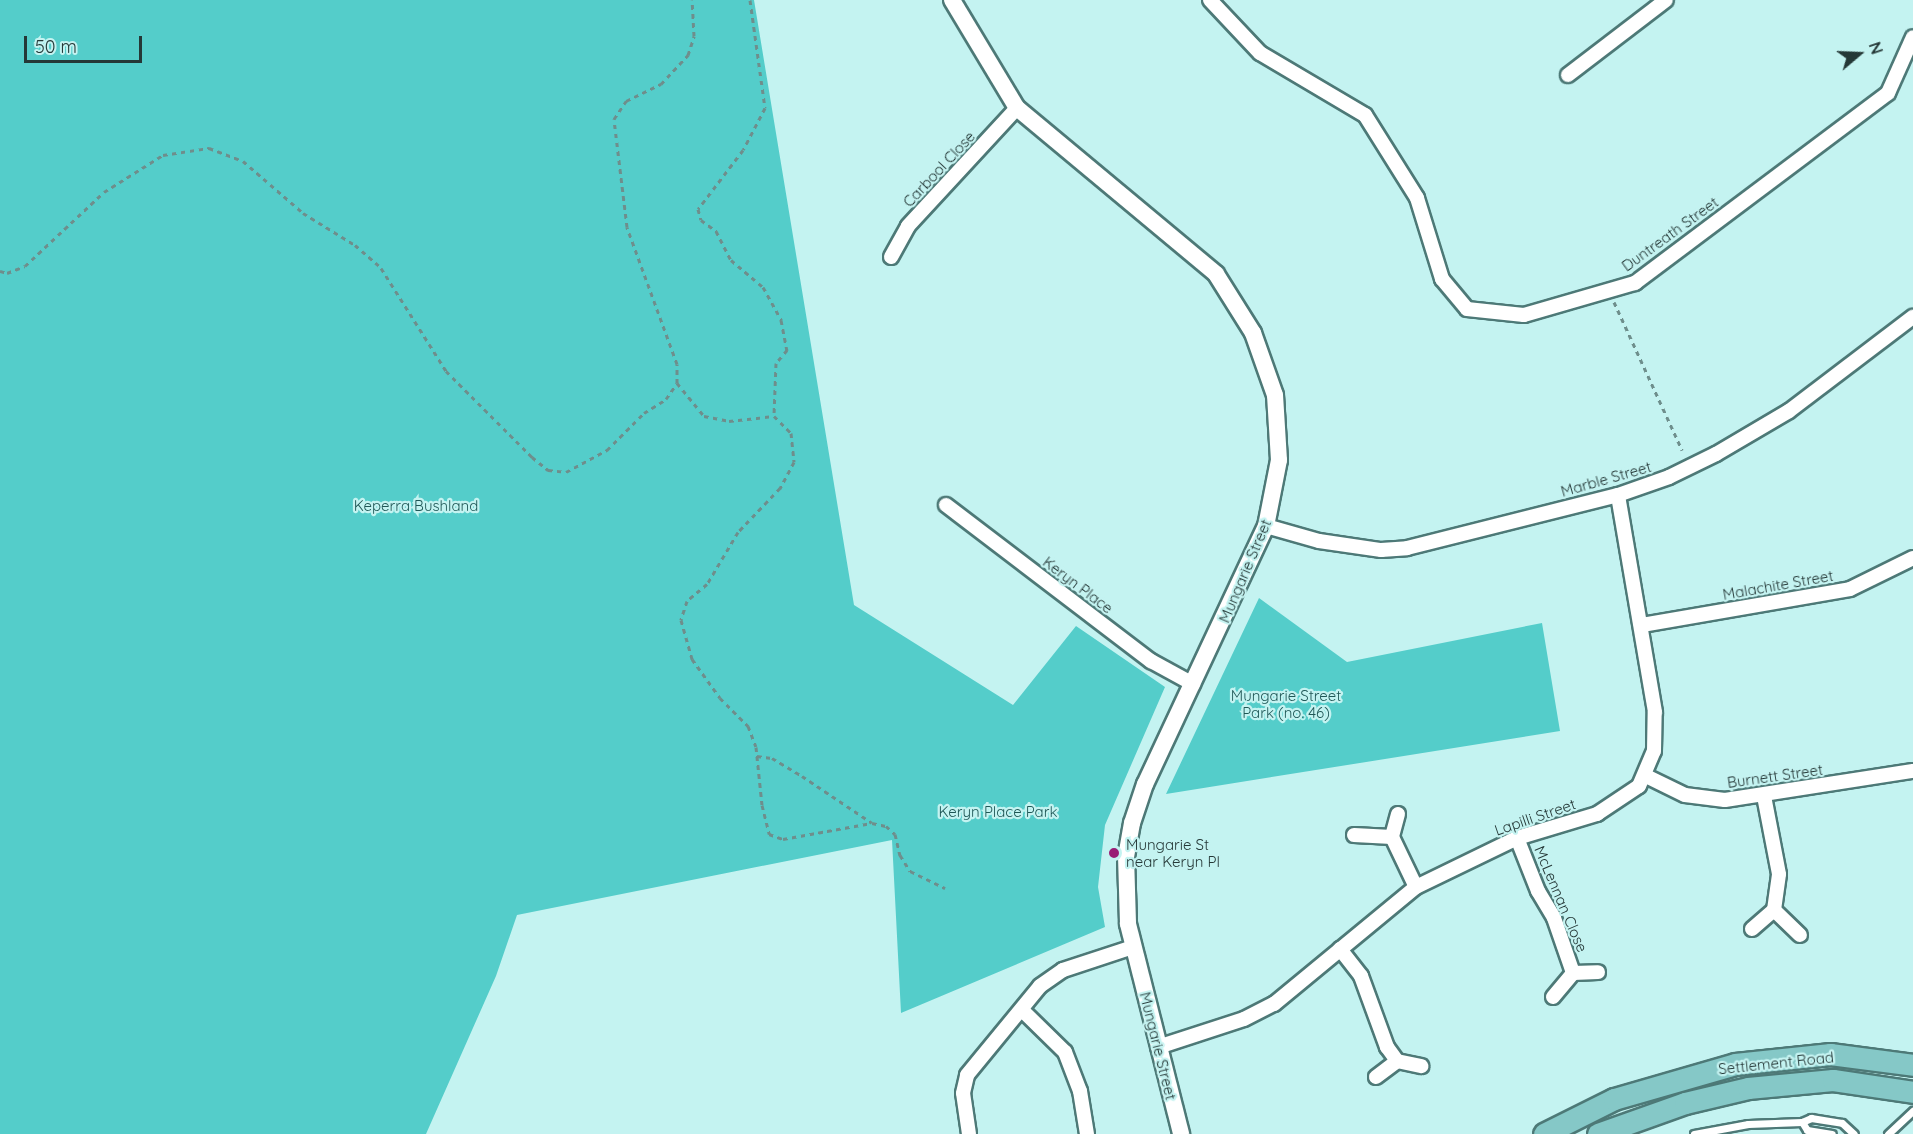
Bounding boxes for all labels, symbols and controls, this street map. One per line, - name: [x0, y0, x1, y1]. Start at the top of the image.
- scale bar: [27, 24, 146, 62]
- north arrow: [1829, 24, 1889, 84]
- text: 50 m: [35, 35, 77, 58]
- text: N: [1865, 39, 1887, 57]
- street label: Carbool Close: [899, 127, 979, 211]
- street label: Duntreath Street: [1618, 193, 1722, 275]
- street label: Marble Street: [1559, 458, 1653, 500]
- park label: Keperra Bushland: [354, 497, 478, 515]
- street label: Mungarie Street: [1215, 517, 1275, 625]
- street label: Keryn Place: [1039, 553, 1117, 617]
- street label: Malachite Street: [1721, 566, 1835, 604]
- park label: Mungarie Street Park (no. 46): [1231, 686, 1341, 721]
- street label: Burnett Street: [1726, 760, 1824, 792]
- street label: Lapilli Street: [1492, 795, 1578, 839]
- park label: Keryn Place Park: [939, 803, 1057, 821]
- place label: Mungarie St near Keryn Pl: [1126, 835, 1220, 870]
- street label: McLennan Close: [1531, 843, 1591, 955]
- marker: Mungarie St near Keryn Pl: [1107, 846, 1121, 860]
- street label: Mungarie Street: [1136, 990, 1180, 1102]
- street label: Settlement Road: [1717, 1048, 1835, 1078]

